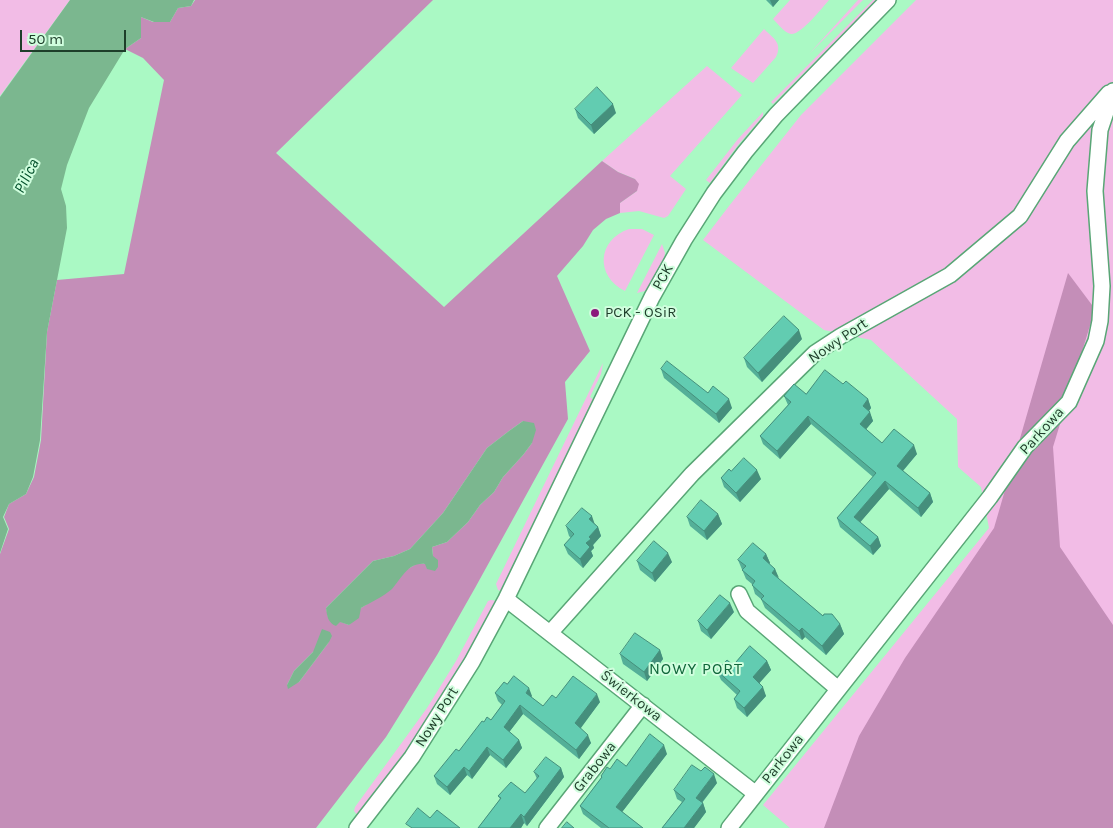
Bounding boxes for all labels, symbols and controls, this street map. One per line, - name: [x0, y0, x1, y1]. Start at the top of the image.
- scale bar: [22, 20, 129, 52]
- text: 50 m: [28, 30, 63, 48]
- water label: Pilica: [10, 156, 44, 196]
- street label: PCK: [649, 261, 677, 293]
- place label: PCK - OSiR: [605, 304, 676, 322]
- marker: PCK - OSiR: [589, 307, 601, 319]
- street label: Nowy Port: [805, 315, 871, 367]
- street label: Parkowa: [1016, 404, 1068, 458]
- district label: NOWY PORT: [648, 659, 744, 679]
- street label: Świerkowa: [597, 666, 665, 726]
- street label: Nowy Port: [412, 684, 462, 750]
- street label: Parkowa: [758, 731, 808, 787]
- street label: Grabowa: [570, 738, 620, 796]

